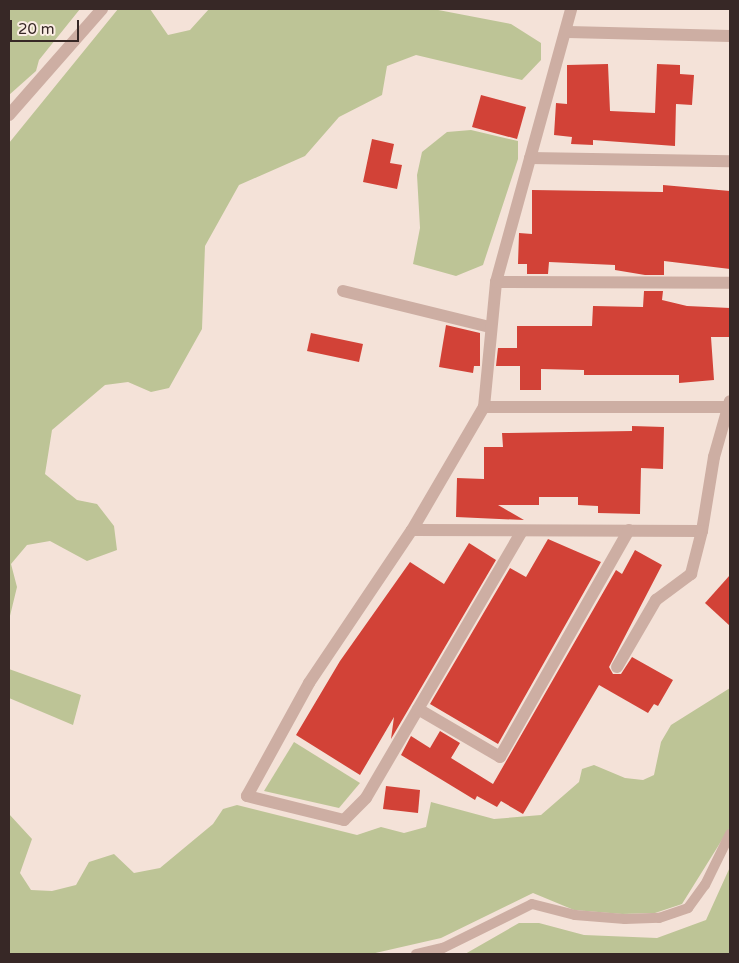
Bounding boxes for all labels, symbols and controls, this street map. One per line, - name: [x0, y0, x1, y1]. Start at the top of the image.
- scale bar: [12, 10, 81, 42]
- text: 20 m: [18, 20, 55, 38]

